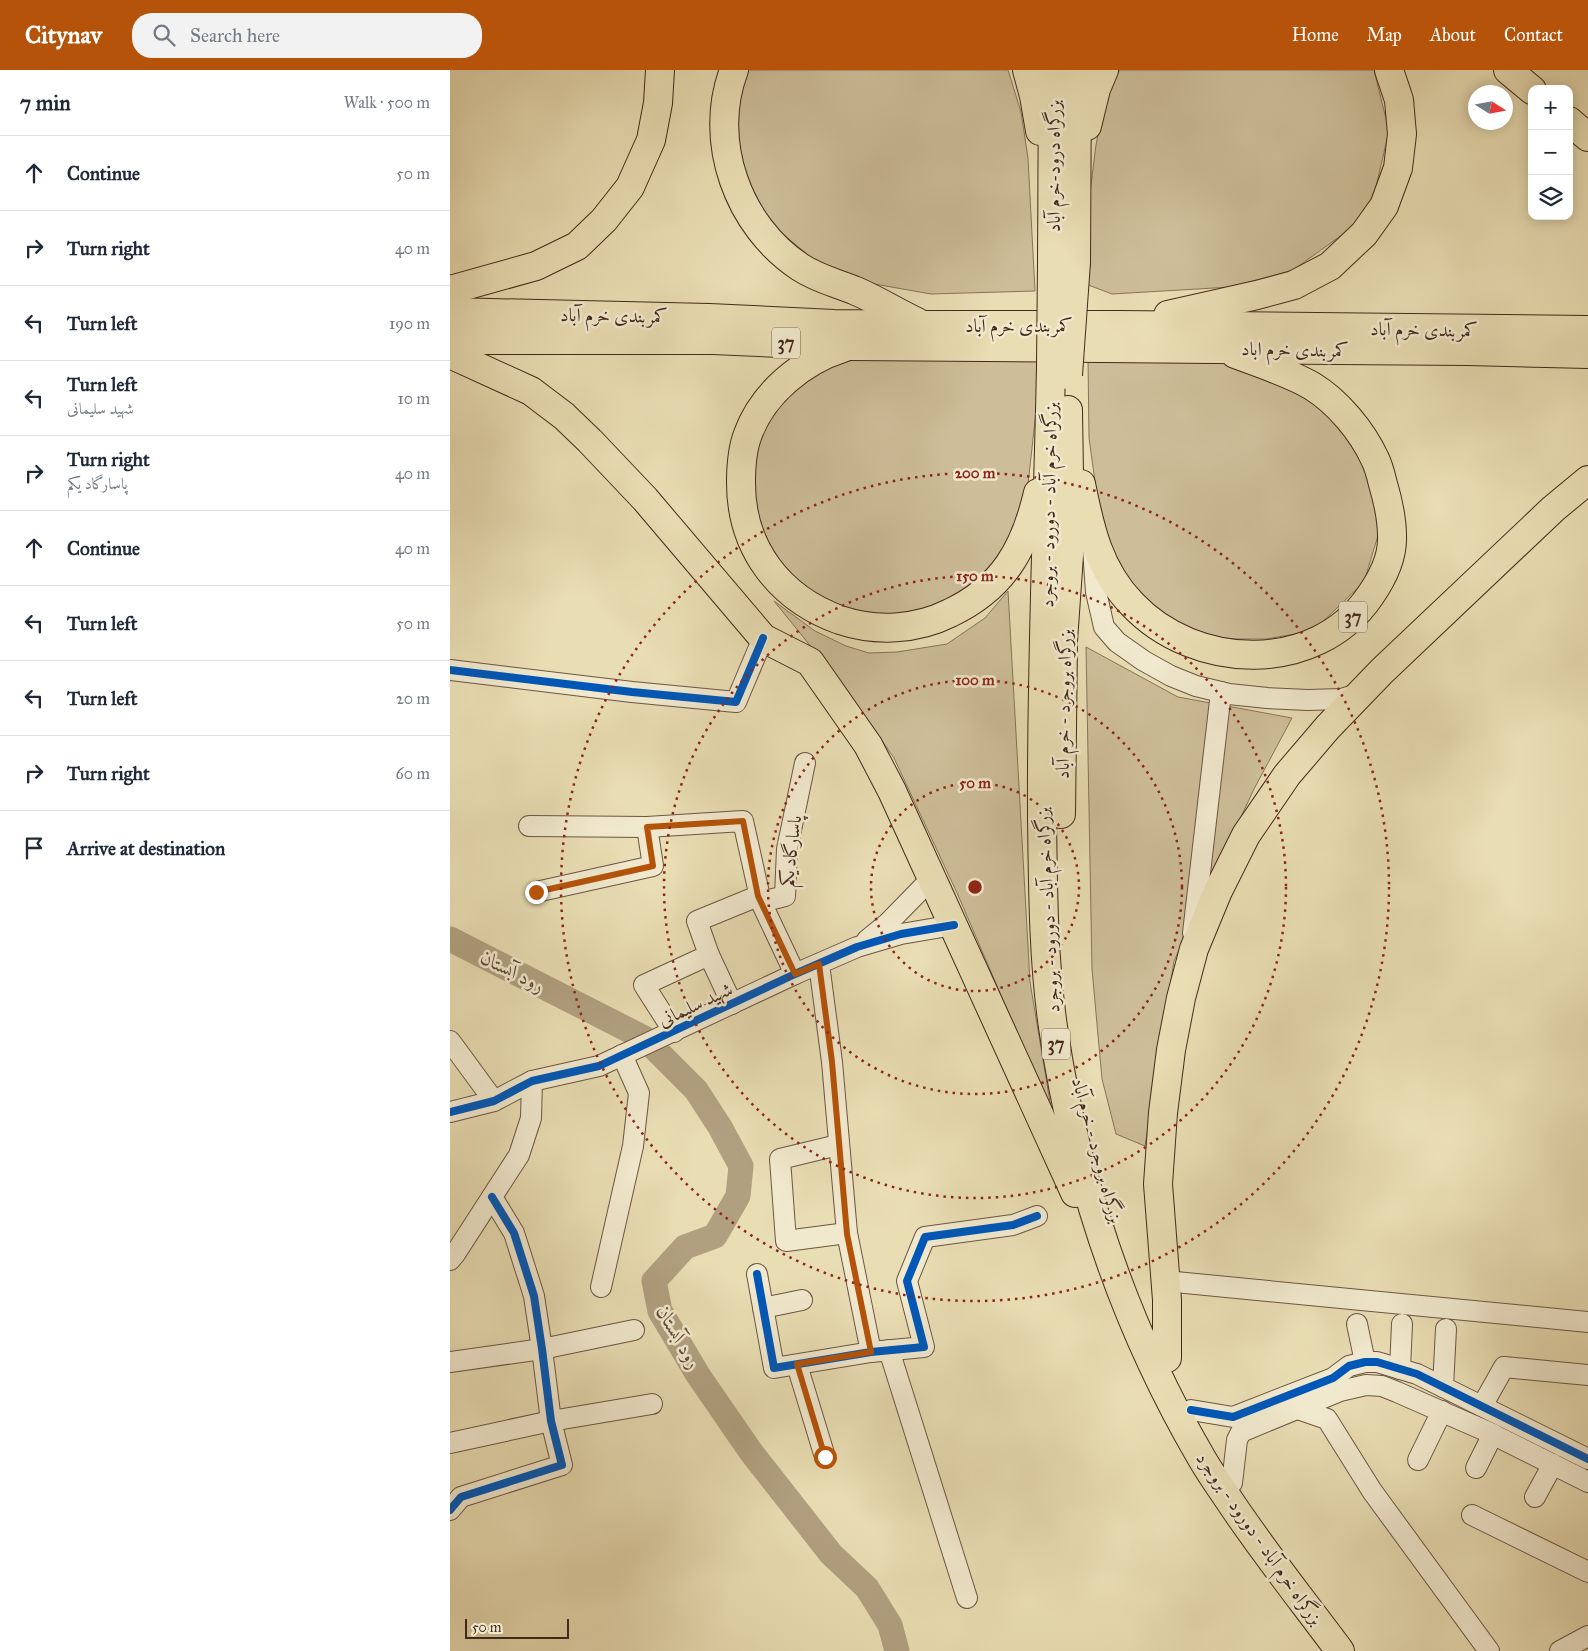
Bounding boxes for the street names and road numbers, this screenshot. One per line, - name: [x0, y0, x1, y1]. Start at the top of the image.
- street label: بزرگراه درود-خرم آباد: [1041, 99, 1070, 232]
- street label: کمربندی خرم آباد: [560, 303, 668, 333]
- street label: کمربندی خرم آباد: [965, 314, 1073, 342]
- street label: کمربندی خرم آباد: [1370, 317, 1478, 347]
- road number: 37: [772, 328, 800, 358]
- street label: کمربندی خرم اباد: [1241, 337, 1349, 367]
- street label: بزرگراه خرم آباد - دورود - بروجرد: [1034, 401, 1067, 608]
- road number: 37: [1339, 602, 1367, 632]
- street label: بزرگراه بروجرد - خرم آباد: [1050, 628, 1081, 779]
- street label: بزرگراه خرم آباد - دورود - بروجرد: [1030, 806, 1069, 1013]
- street label: پاسارگاد یکم: [775, 813, 812, 889]
- street label: شهید سلیمانی: [654, 977, 736, 1033]
- road number: 37: [1042, 1029, 1070, 1060]
- street label: بزرگراه بروجرد - خرم آباد: [1062, 1074, 1129, 1228]
- street label: بزرگراه خرم آباد - دورود - بروجرد: [1187, 1447, 1329, 1633]

